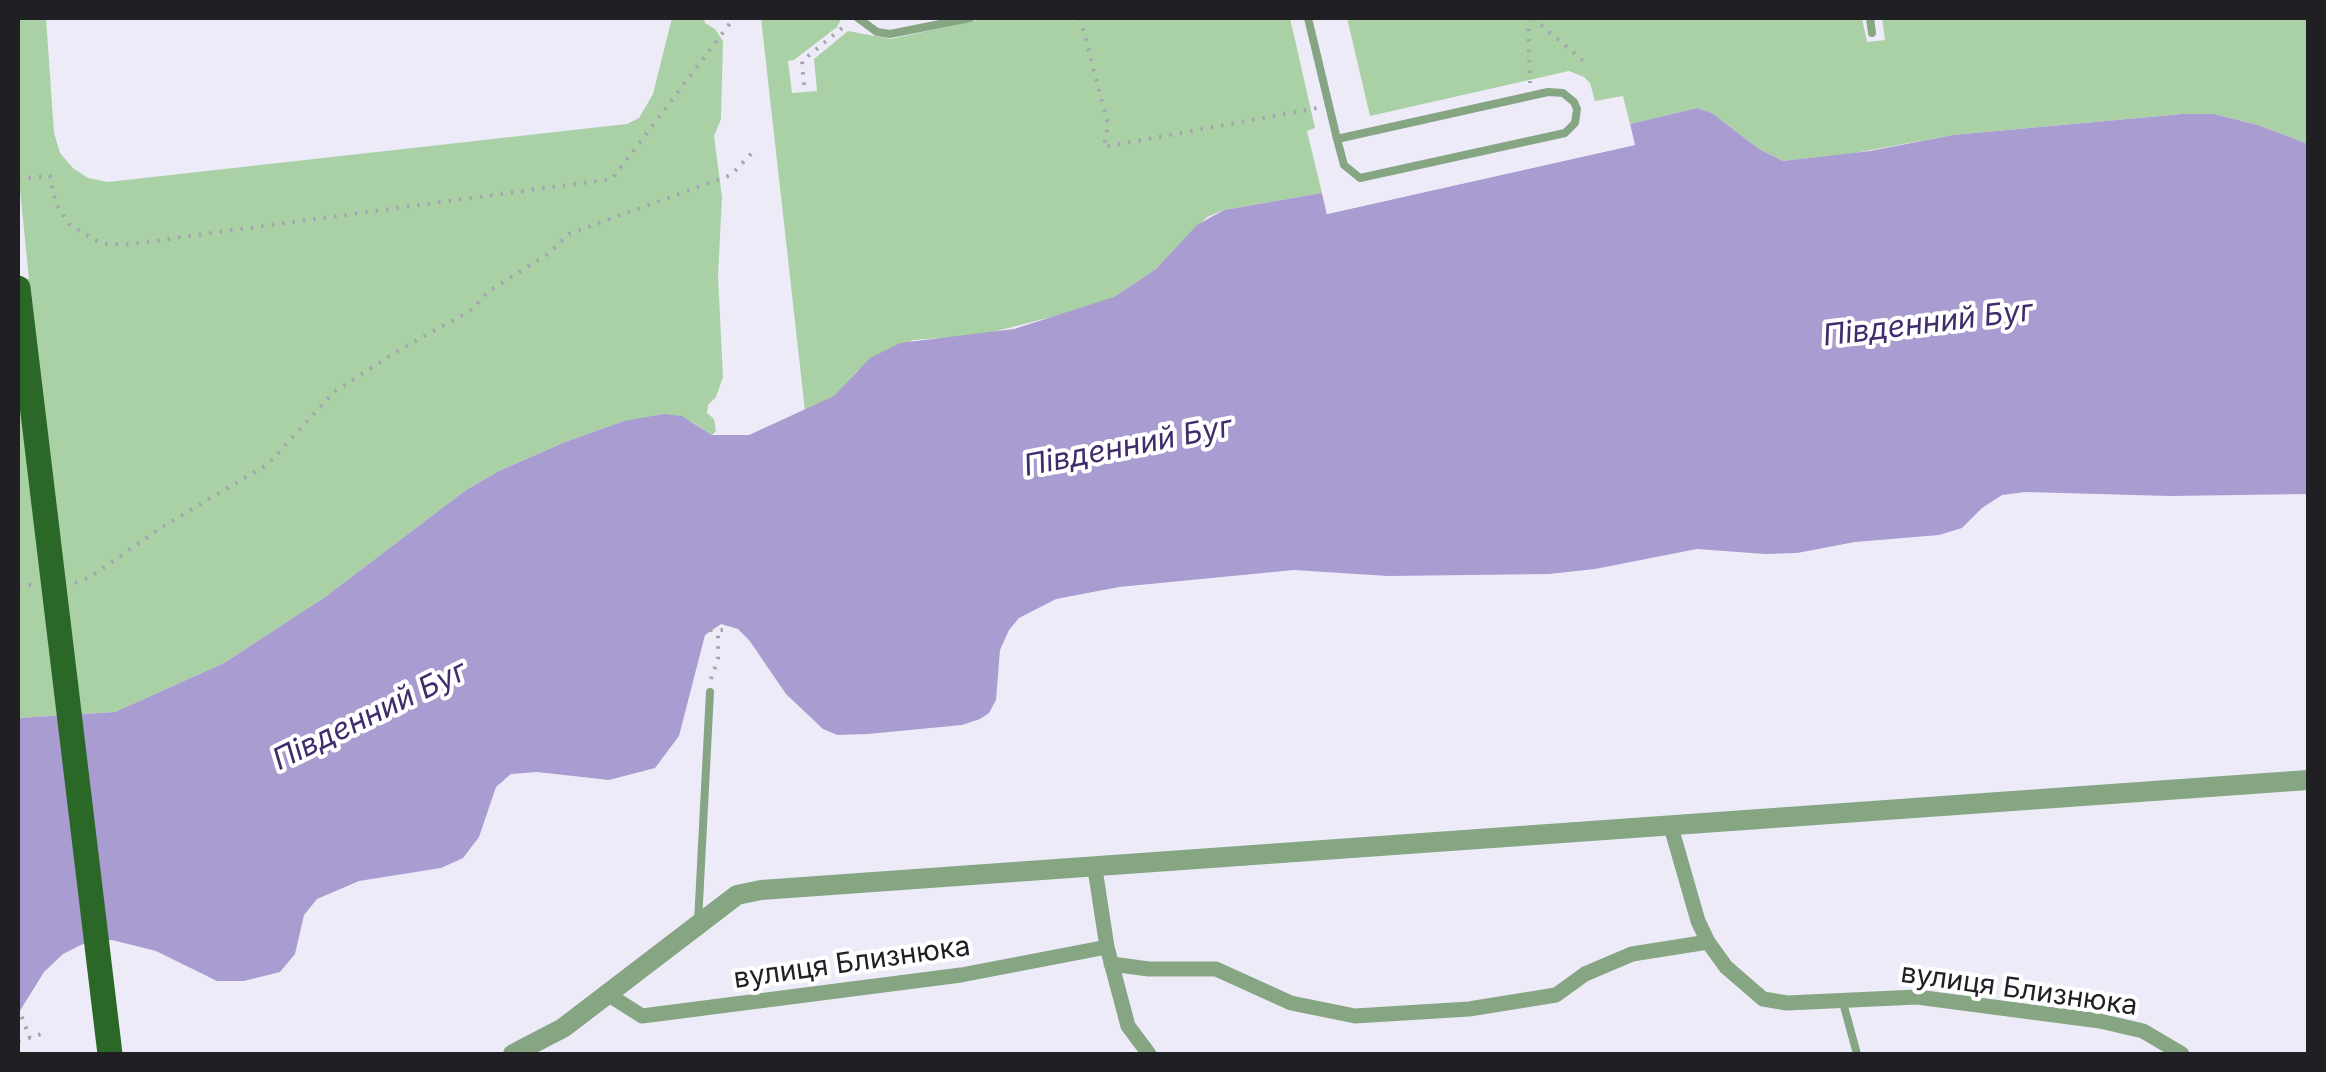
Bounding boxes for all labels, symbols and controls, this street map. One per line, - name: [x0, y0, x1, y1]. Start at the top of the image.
- water label: Південний Буг: [1821, 293, 2035, 355]
- water label: Південний Буг: [1021, 409, 1235, 485]
- water label: Південний Буг: [267, 653, 473, 779]
- street label: вулиця Близнюка: [731, 930, 973, 996]
- street label: вулиця Близнюка: [1898, 957, 2140, 1023]

